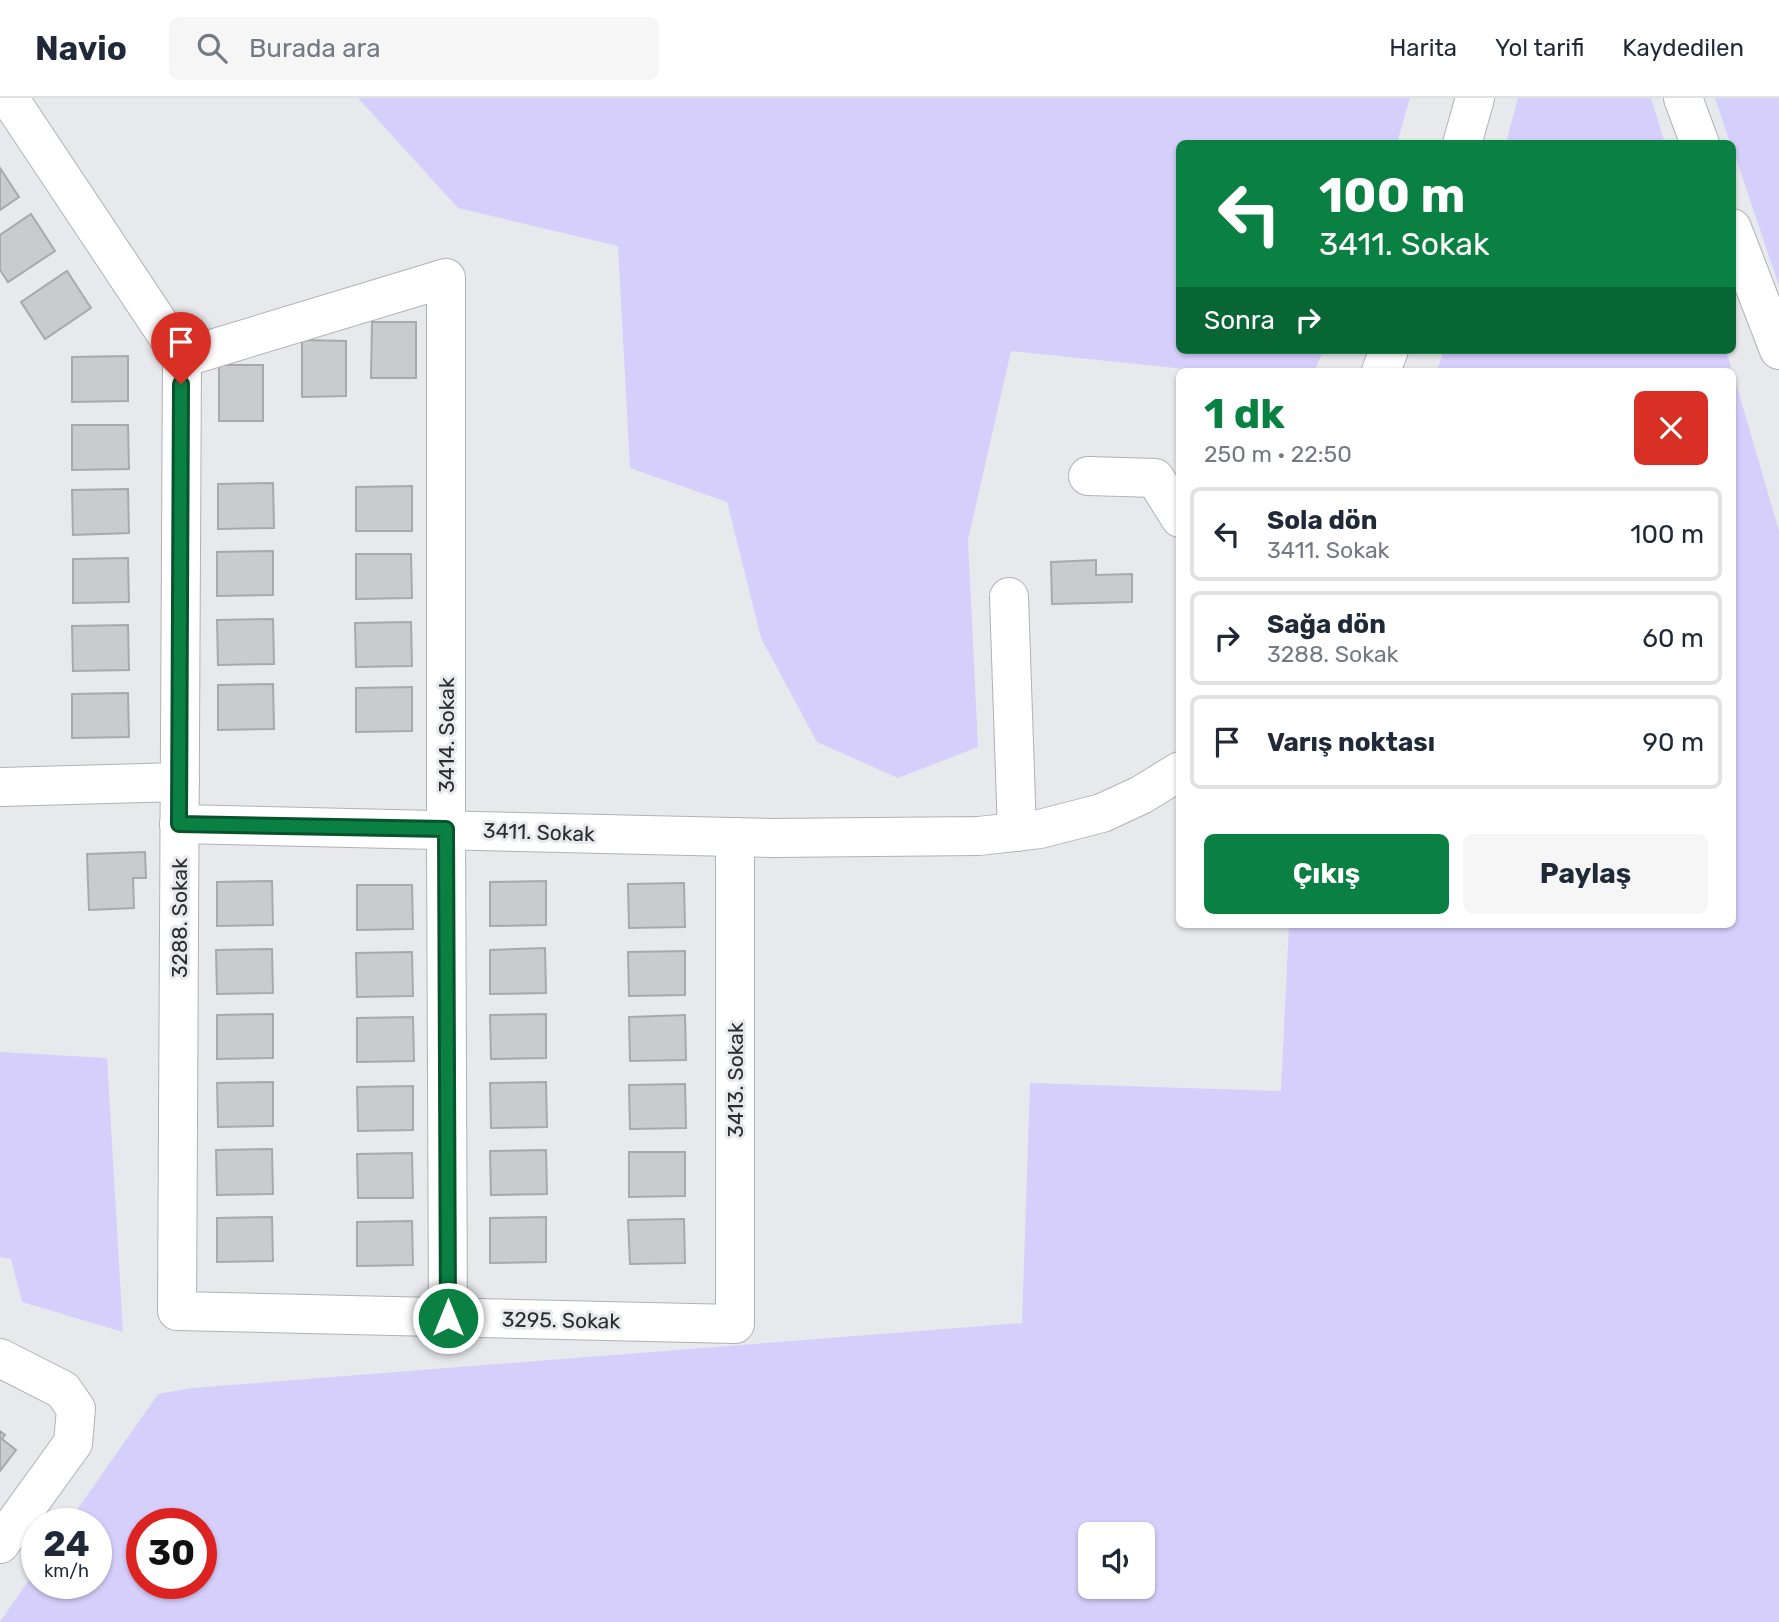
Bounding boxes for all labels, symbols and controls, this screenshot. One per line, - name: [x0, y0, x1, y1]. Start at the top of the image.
- search box: [169, 17, 659, 80]
- text: Navio: [35, 29, 127, 68]
- icon: search: [193, 29, 231, 67]
- text: Burada ara: [249, 33, 381, 64]
- text: Harita: [1389, 34, 1457, 62]
- text: Yol tarifi: [1495, 34, 1584, 62]
- text: Kaydedilen: [1622, 34, 1744, 62]
- text: 100 m: [1319, 166, 1465, 224]
- icon: left: [1204, 168, 1295, 259]
- text: 3411. Sokak: [1319, 225, 1489, 263]
- icon: right: [1289, 301, 1327, 339]
- text: Sonra: [1204, 305, 1275, 336]
- pin: [151, 312, 211, 384]
- icon: arrive: [162, 323, 200, 361]
- text: 1 dk: [1204, 389, 1285, 439]
- button: close: [1634, 391, 1708, 465]
- text: 250 m · 22:50: [1204, 440, 1352, 468]
- text: Sola dön: [1267, 505, 1377, 536]
- icon: left: [1208, 515, 1246, 553]
- text: 100 m: [1630, 519, 1704, 550]
- text: 3411. Sokak: [1267, 536, 1389, 564]
- text: Sağa dön: [1267, 609, 1386, 640]
- icon: right: [1208, 619, 1246, 657]
- text: 60 m: [1642, 623, 1704, 654]
- text: 3288. Sokak: [1267, 640, 1399, 668]
- street label: 3414. Sokak: [434, 677, 459, 793]
- icon: arrive: [1208, 723, 1246, 761]
- text: Varış noktası: [1267, 727, 1435, 758]
- text: 90 m: [1643, 727, 1704, 758]
- street label: 3411. Sokak: [483, 818, 595, 846]
- button: Çıkış: [1204, 834, 1449, 914]
- button: Paylaş: [1463, 834, 1708, 914]
- street label: 3288. Sokak: [167, 858, 192, 978]
- street label: 3413. Sokak: [723, 1022, 748, 1138]
- position arrow: [411, 1281, 485, 1355]
- street label: 3295. Sokak: [502, 1306, 621, 1334]
- speed limit sign: 30: [126, 1508, 217, 1599]
- map controls: [1078, 1522, 1155, 1599]
- button: sound: [1078, 1522, 1155, 1599]
- text: 24: [43, 1523, 90, 1565]
- text: km/h: [44, 1560, 89, 1582]

